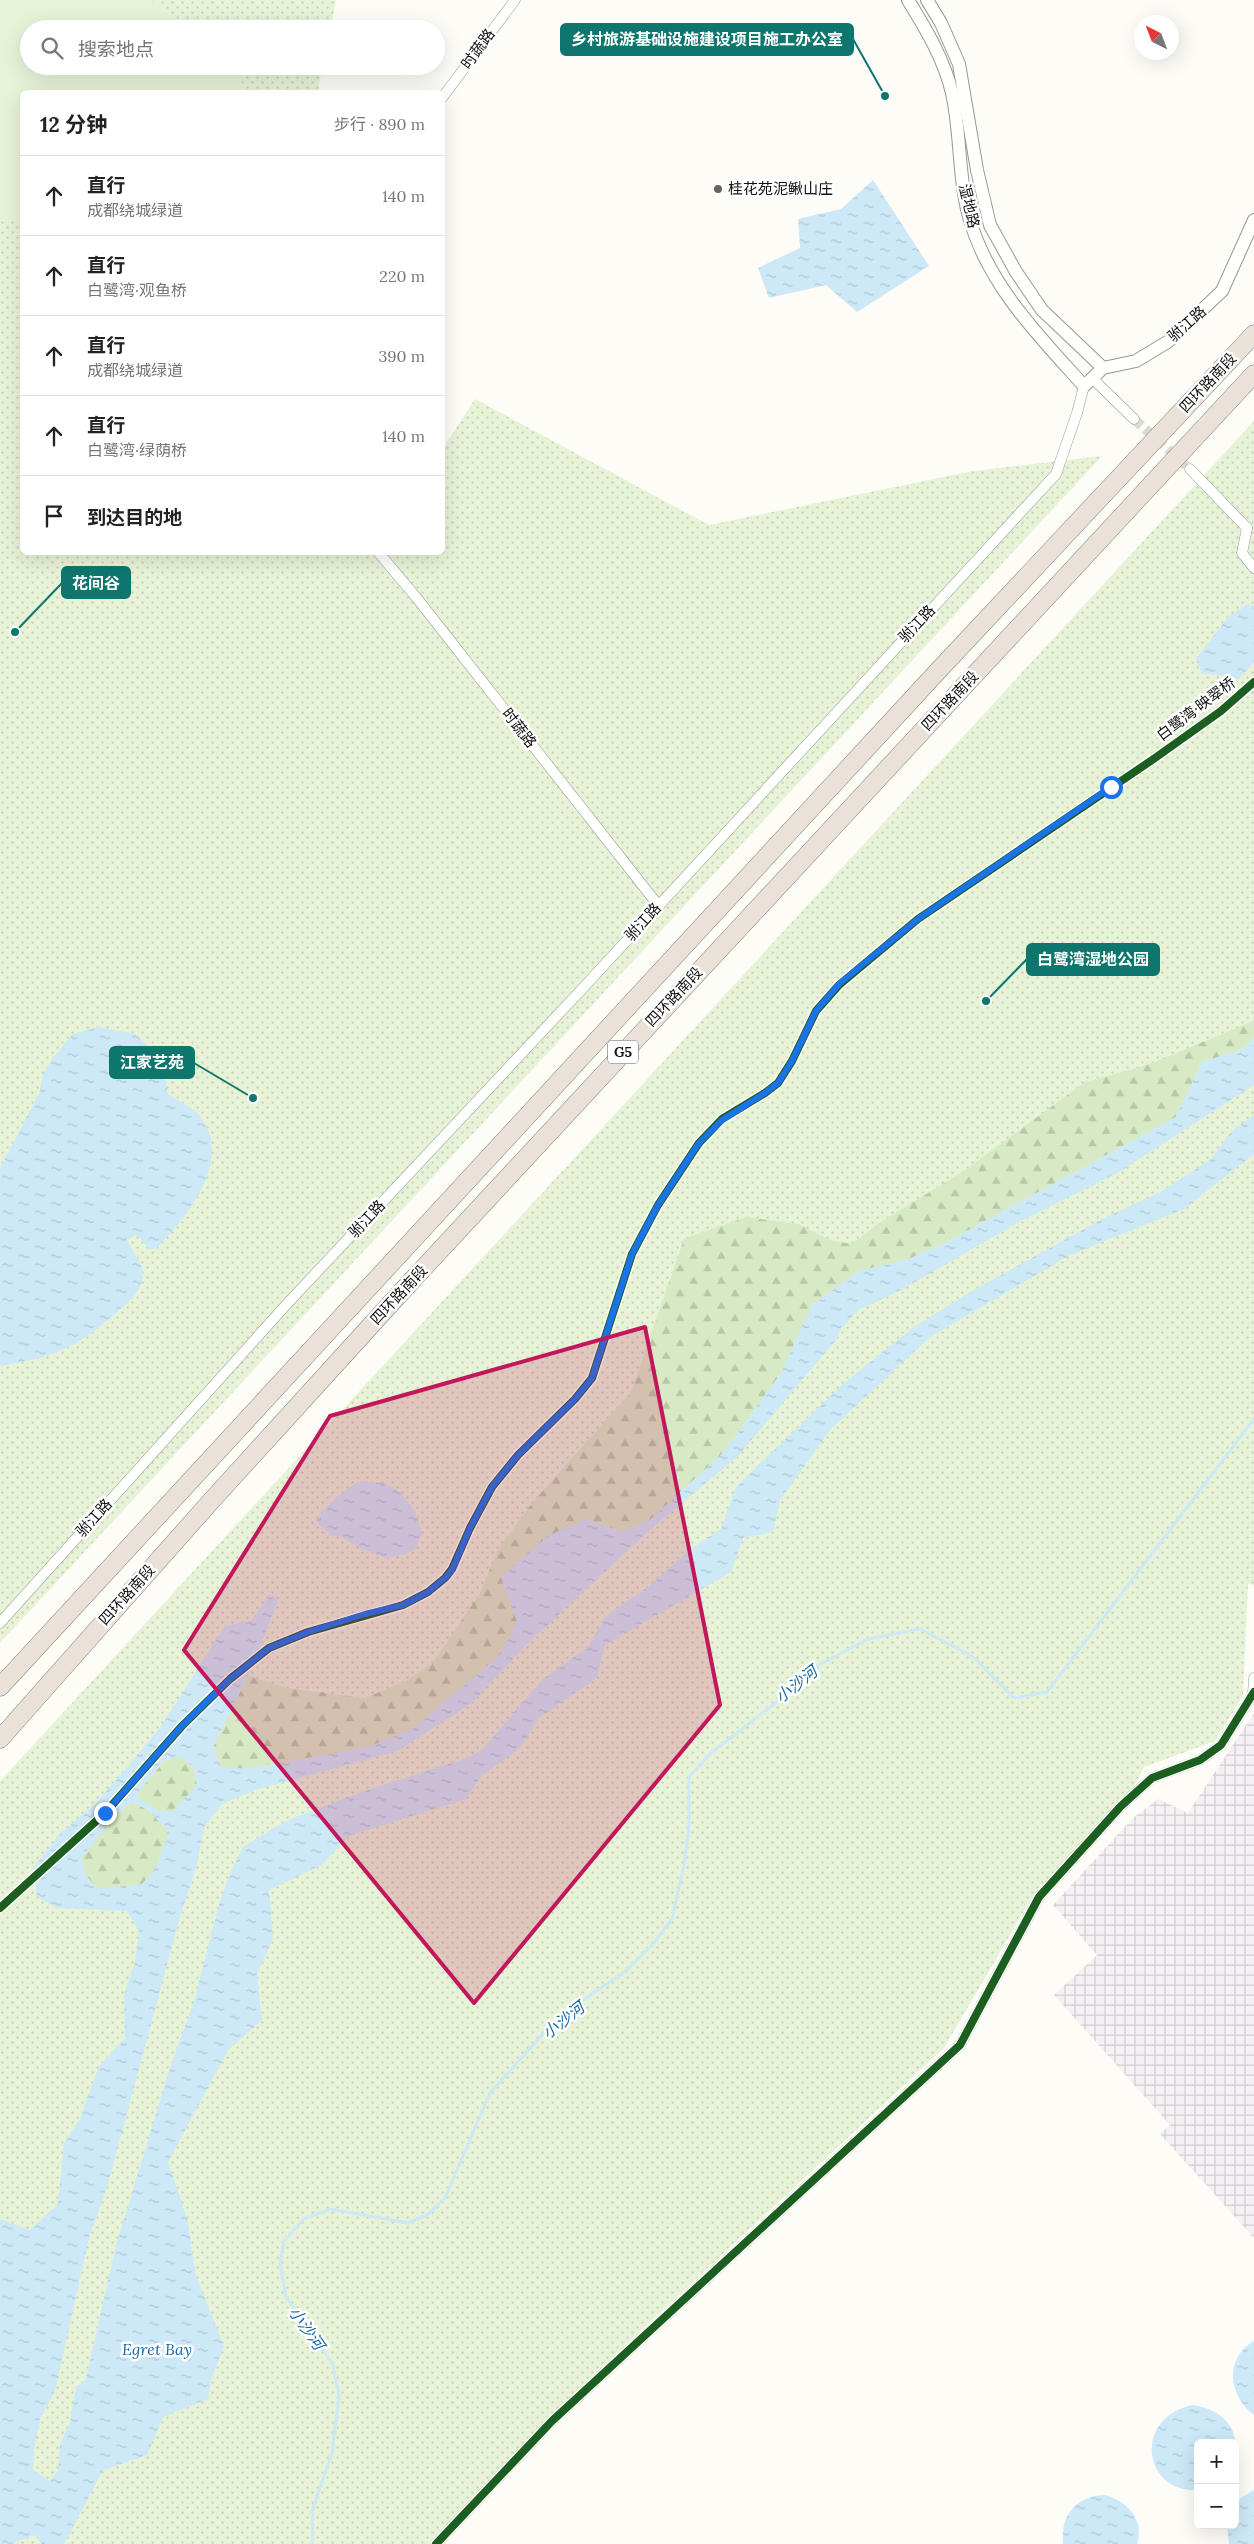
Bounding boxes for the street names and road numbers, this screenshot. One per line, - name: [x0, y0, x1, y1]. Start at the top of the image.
- street label: 时蔬路: [457, 25, 499, 72]
- street label: 湿地路: [955, 182, 984, 230]
- street label: 驸江路: [1164, 302, 1210, 346]
- street label: 四环路南段: [1175, 349, 1240, 417]
- street label: 驸江路: [894, 601, 939, 647]
- street label: 四环路南段: [917, 667, 982, 735]
- street label: 白鹭湾·映翠桥: [1153, 673, 1239, 744]
- street label: 时蔬路: [498, 704, 541, 751]
- street label: 驸江路: [621, 899, 665, 945]
- street label: 四环路南段: [641, 963, 706, 1031]
- road number: G5: [608, 1040, 638, 1064]
- street label: 驸江路: [344, 1196, 389, 1242]
- street label: 四环路南段: [366, 1261, 431, 1329]
- street label: 驸江路: [72, 1495, 116, 1541]
- street label: 四环路南段: [94, 1560, 159, 1629]

